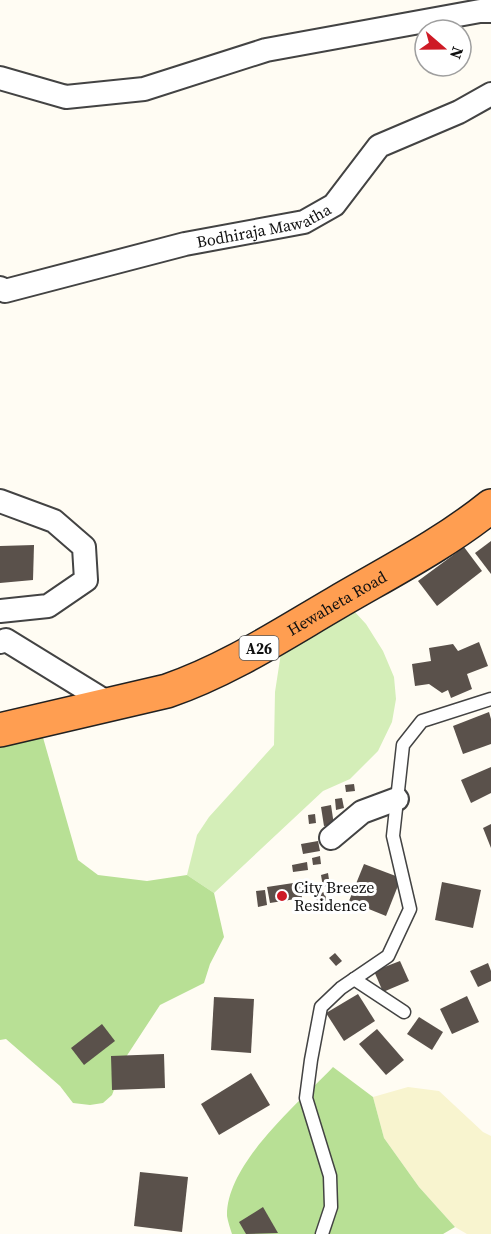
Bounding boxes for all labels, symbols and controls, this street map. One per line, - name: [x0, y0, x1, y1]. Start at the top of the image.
- north arrow: [413, 18, 473, 78]
- text: N: [445, 44, 469, 63]
- street label: Bodhiraja Mawatha: [195, 198, 336, 253]
- street label: Hewaheta Road: [283, 565, 390, 641]
- road number: A26: [240, 636, 278, 660]
- place label: City Breeze Residence: [294, 876, 374, 916]
- marker: City Breeze Residence: [275, 889, 289, 903]

